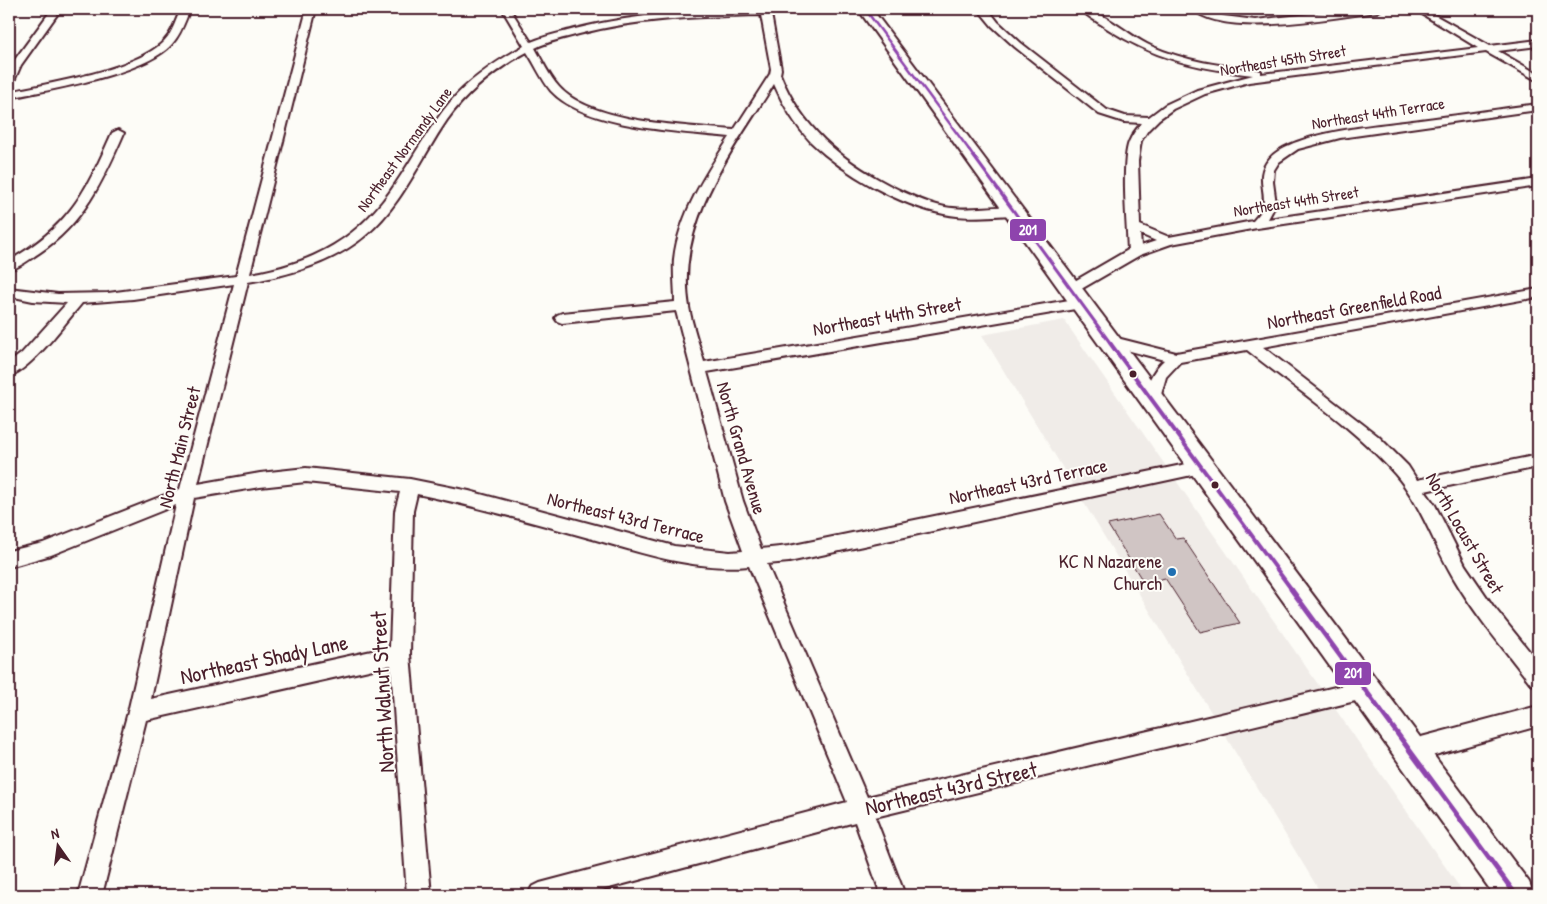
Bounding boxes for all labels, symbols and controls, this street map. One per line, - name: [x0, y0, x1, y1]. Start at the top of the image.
- street label: Northeast 45th Street: [1218, 39, 1348, 81]
- street label: Northeast Normandy Lane: [351, 82, 457, 216]
- street label: Northeast 44th Terrace: [1310, 92, 1447, 134]
- street label: Northeast 44th Street: [1232, 180, 1361, 222]
- line badge: 201: [1009, 218, 1047, 242]
- text: 201: [1019, 220, 1037, 239]
- street label: Northeast Greenfield Road: [1265, 279, 1444, 335]
- street label: Northeast 44th Street: [811, 290, 964, 342]
- unlabelled marker: [1128, 369, 1138, 379]
- street label: North Grand Avenue: [711, 379, 773, 518]
- street label: North Main Street: [151, 383, 207, 510]
- street label: Northeast 43rd Terrace: [947, 451, 1110, 510]
- street label: North Locust Street: [1420, 468, 1511, 599]
- unlabelled marker: [1210, 480, 1220, 490]
- street label: Northeast 43rd Terrace: [545, 485, 708, 549]
- place label: KC N Nazarene Church: [1059, 548, 1162, 596]
- marker: KC N Nazarene Church: [1166, 566, 1178, 578]
- street label: North Walnut Street: [363, 610, 401, 773]
- street label: Northeast Shady Lane: [177, 627, 351, 691]
- line badge: 201: [1334, 661, 1372, 686]
- text: 201: [1344, 663, 1362, 682]
- street label: Northeast 43rd Street: [862, 754, 1040, 822]
- north arrow: [32, 822, 82, 872]
- text: N: [49, 823, 61, 843]

